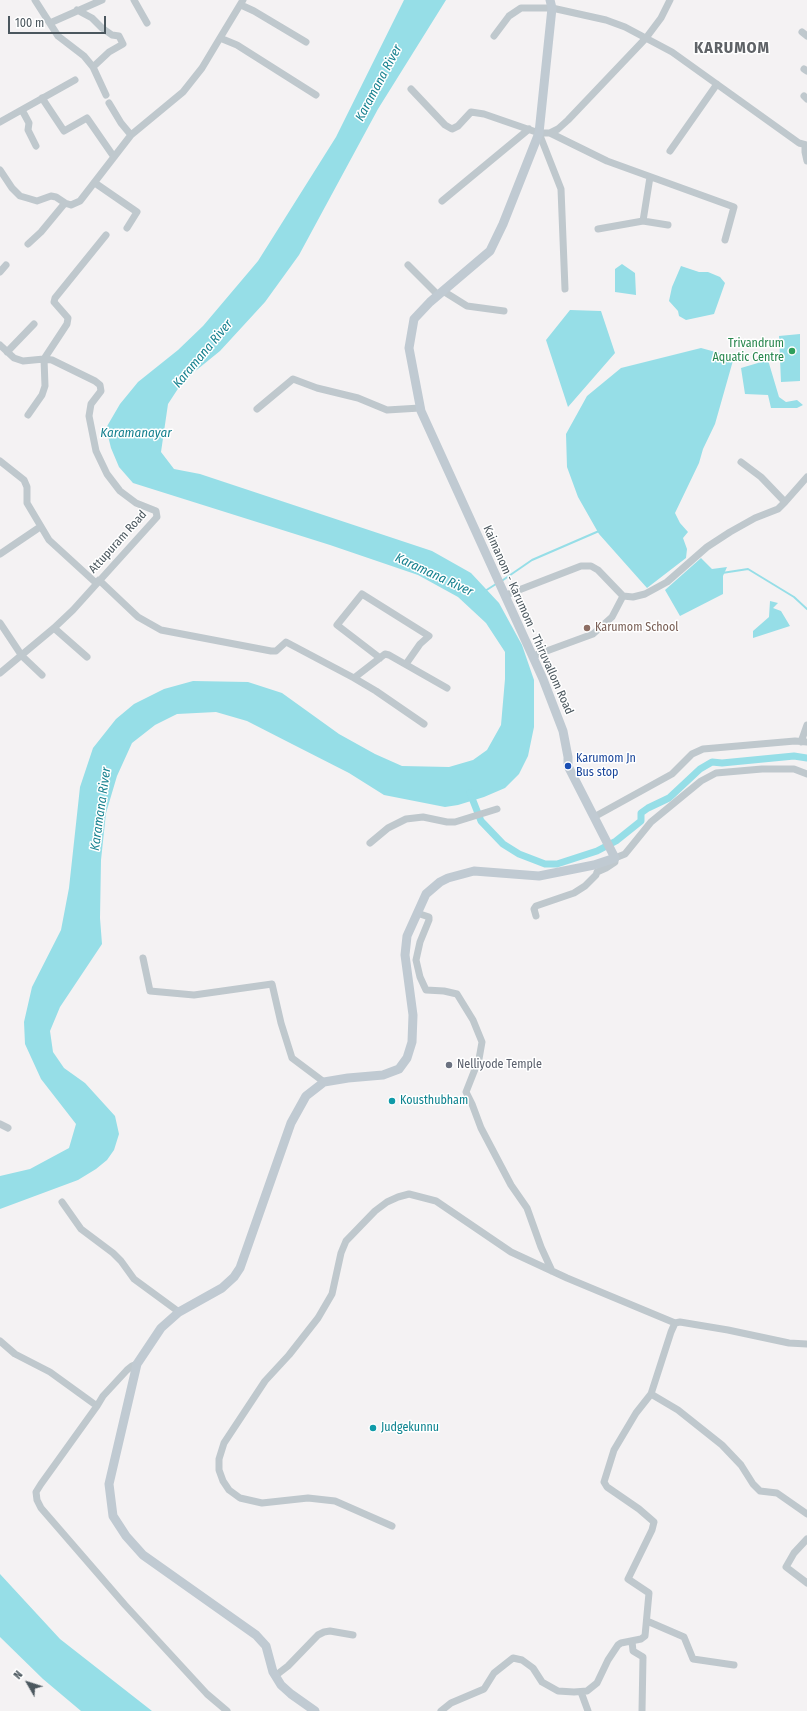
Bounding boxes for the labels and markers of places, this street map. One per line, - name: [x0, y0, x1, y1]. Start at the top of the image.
- place label: Trivandrum Aquatic Centre: [712, 337, 784, 365]
- marker: Trivandrum Aquatic Centre: [787, 346, 797, 356]
- place label: Karumom School: [595, 621, 678, 635]
- marker: Karumom School: [582, 623, 592, 633]
- place label: Karumom Jn Bus stop: [576, 752, 636, 780]
- marker: Karumom Jn Bus stop: [563, 761, 573, 771]
- place label: Nelliyode Temple: [457, 1058, 542, 1072]
- marker: Nelliyode Temple: [444, 1060, 454, 1070]
- place label: Kousthubham: [400, 1094, 468, 1108]
- marker: Kousthubham: [387, 1096, 397, 1106]
- place label: Judgekunnu: [381, 1421, 439, 1435]
- marker: Judgekunnu: [368, 1423, 378, 1433]

